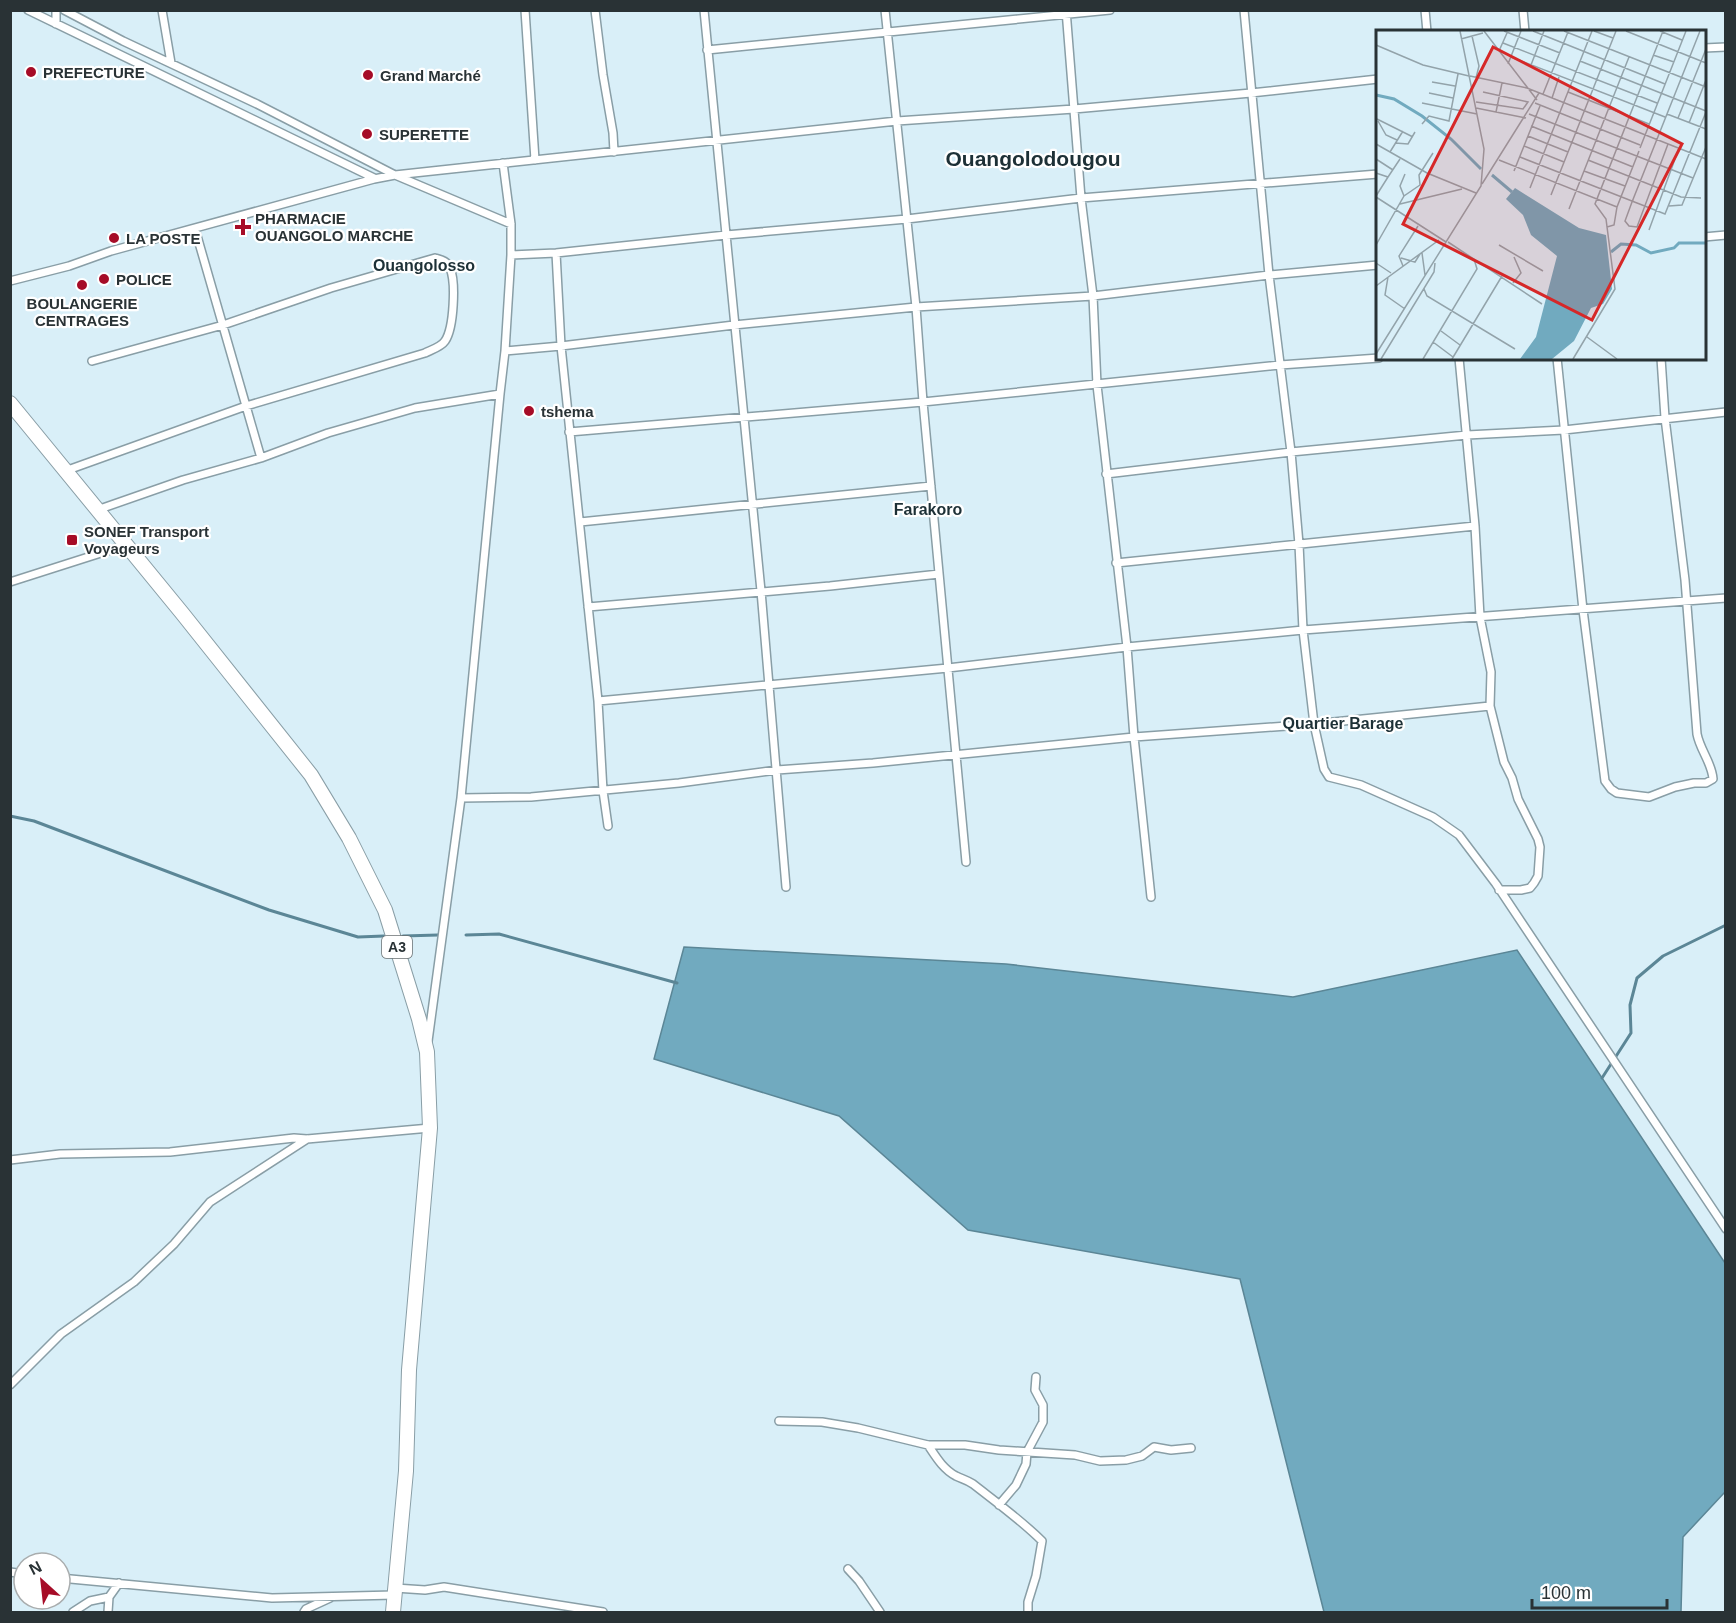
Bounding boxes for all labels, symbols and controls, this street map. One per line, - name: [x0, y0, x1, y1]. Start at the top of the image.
- inset map: [1376, 30, 1706, 360]
- place label: PREFECTURE: [43, 64, 145, 81]
- marker: PREFECTURE: [24, 65, 38, 79]
- place label: Grand Marché: [380, 67, 481, 84]
- marker: Grand Marché: [361, 68, 375, 82]
- place label: SUPERETTE: [379, 126, 469, 143]
- marker: SUPERETTE: [360, 127, 374, 141]
- district label: Ouangolodougou: [946, 147, 1120, 170]
- place label: PHARMACIE OUANGOLO MARCHE: [255, 210, 413, 244]
- marker: PHARMACIE OUANGOLO MARCHE: [236, 220, 250, 234]
- place label: LA POSTE: [126, 230, 200, 247]
- marker: LA POSTE: [107, 231, 121, 245]
- district label: Ouangolosso: [373, 257, 475, 274]
- place label: POLICE: [116, 271, 172, 288]
- marker: POLICE: [97, 272, 111, 286]
- marker: BOULANGERIE CENTRAGES: [75, 278, 89, 292]
- place label: BOULANGERIE CENTRAGES: [27, 295, 137, 329]
- place label: tshema: [541, 403, 594, 420]
- marker: tshema: [522, 404, 536, 418]
- district label: Farakoro: [894, 501, 962, 518]
- place label: SONEF Transport Voyageurs: [84, 523, 209, 557]
- marker: SONEF Transport Voyageurs: [65, 533, 79, 547]
- district label: Quartier Barage: [1283, 715, 1404, 732]
- road number: A3: [382, 936, 412, 958]
- north arrow: [12, 1551, 72, 1611]
- text: N: [26, 1558, 44, 1578]
- scale bar: [1532, 1572, 1667, 1610]
- text: 100 m: [1541, 1583, 1591, 1603]

